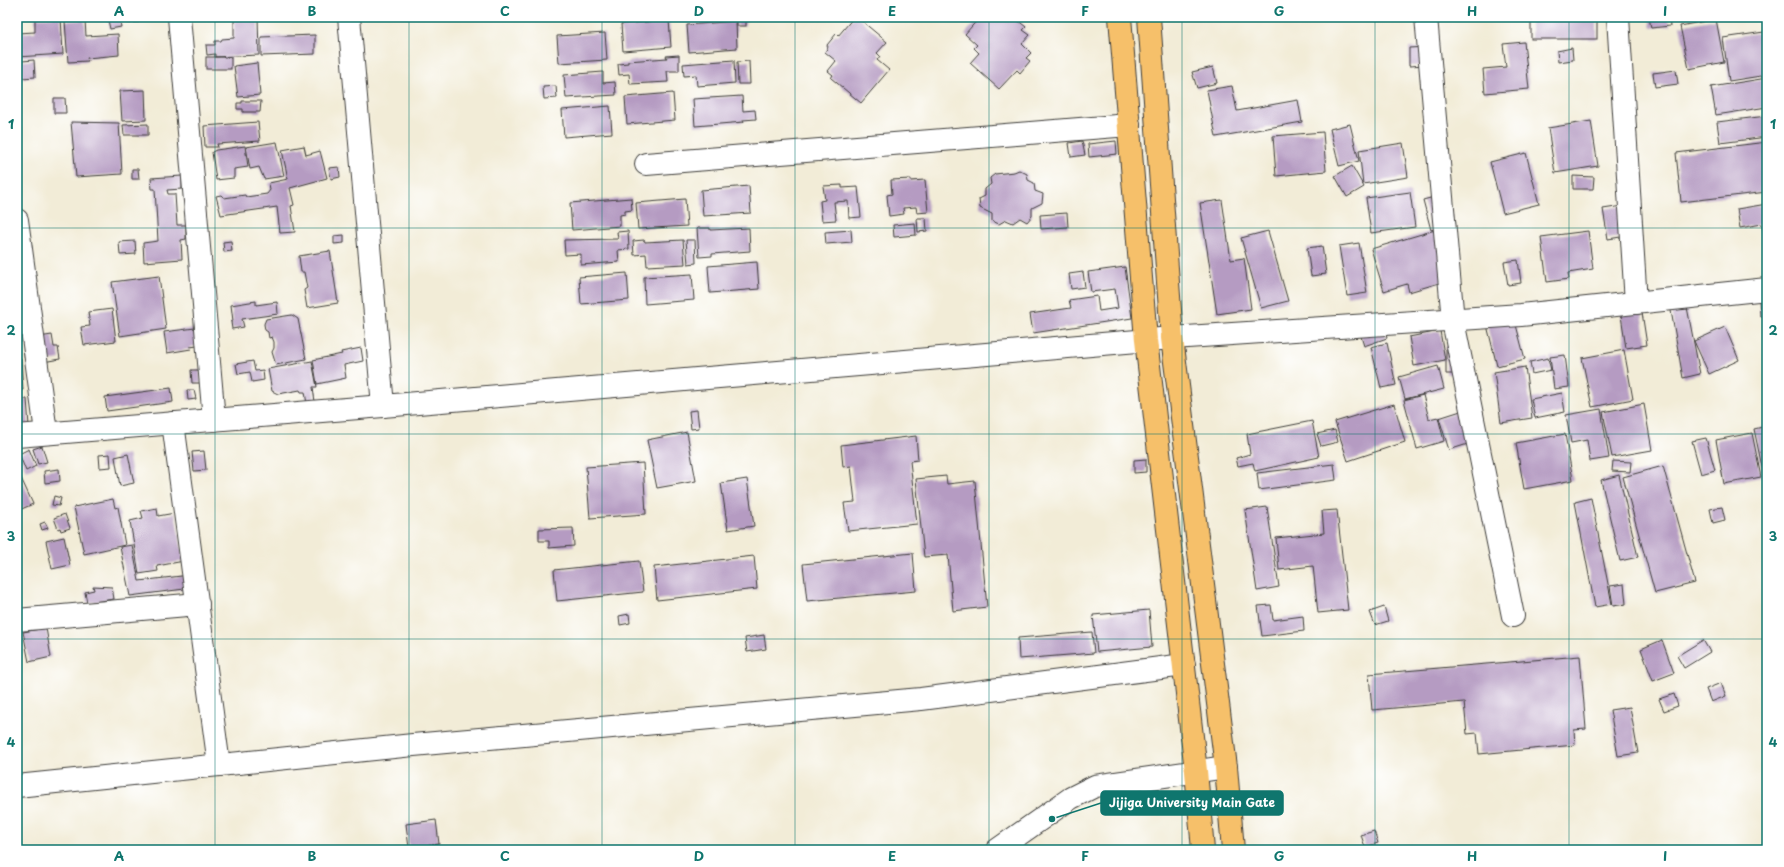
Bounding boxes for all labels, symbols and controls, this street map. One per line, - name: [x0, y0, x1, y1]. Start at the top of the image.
- text: A: [114, 1, 124, 20]
- text: B: [308, 1, 317, 20]
- text: C: [500, 1, 510, 20]
- text: D: [694, 1, 704, 20]
- text: E: [888, 1, 896, 20]
- text: F: [1081, 1, 1089, 20]
- text: G: [1274, 1, 1284, 20]
- text: H: [1467, 1, 1477, 20]
- text: I: [1663, 1, 1667, 20]
- text: 1: [8, 114, 14, 133]
- text: 1: [1770, 114, 1776, 133]
- text: 2: [6, 320, 16, 339]
- text: 2: [1768, 320, 1778, 339]
- text: 3: [7, 526, 16, 545]
- text: 3: [1769, 526, 1778, 545]
- text: 4: [7, 732, 16, 751]
- text: 4: [1769, 732, 1778, 751]
- callout: Jijiga University Main Gate: [1101, 791, 1283, 815]
- text: Jijiga University Main Gate: [1109, 793, 1276, 811]
- text: A: [114, 846, 124, 865]
- text: B: [308, 846, 317, 865]
- text: C: [500, 846, 510, 865]
- text: D: [694, 846, 704, 865]
- text: E: [888, 846, 896, 865]
- text: F: [1081, 846, 1089, 865]
- text: G: [1274, 846, 1284, 865]
- text: H: [1467, 846, 1477, 865]
- text: I: [1663, 846, 1667, 865]

